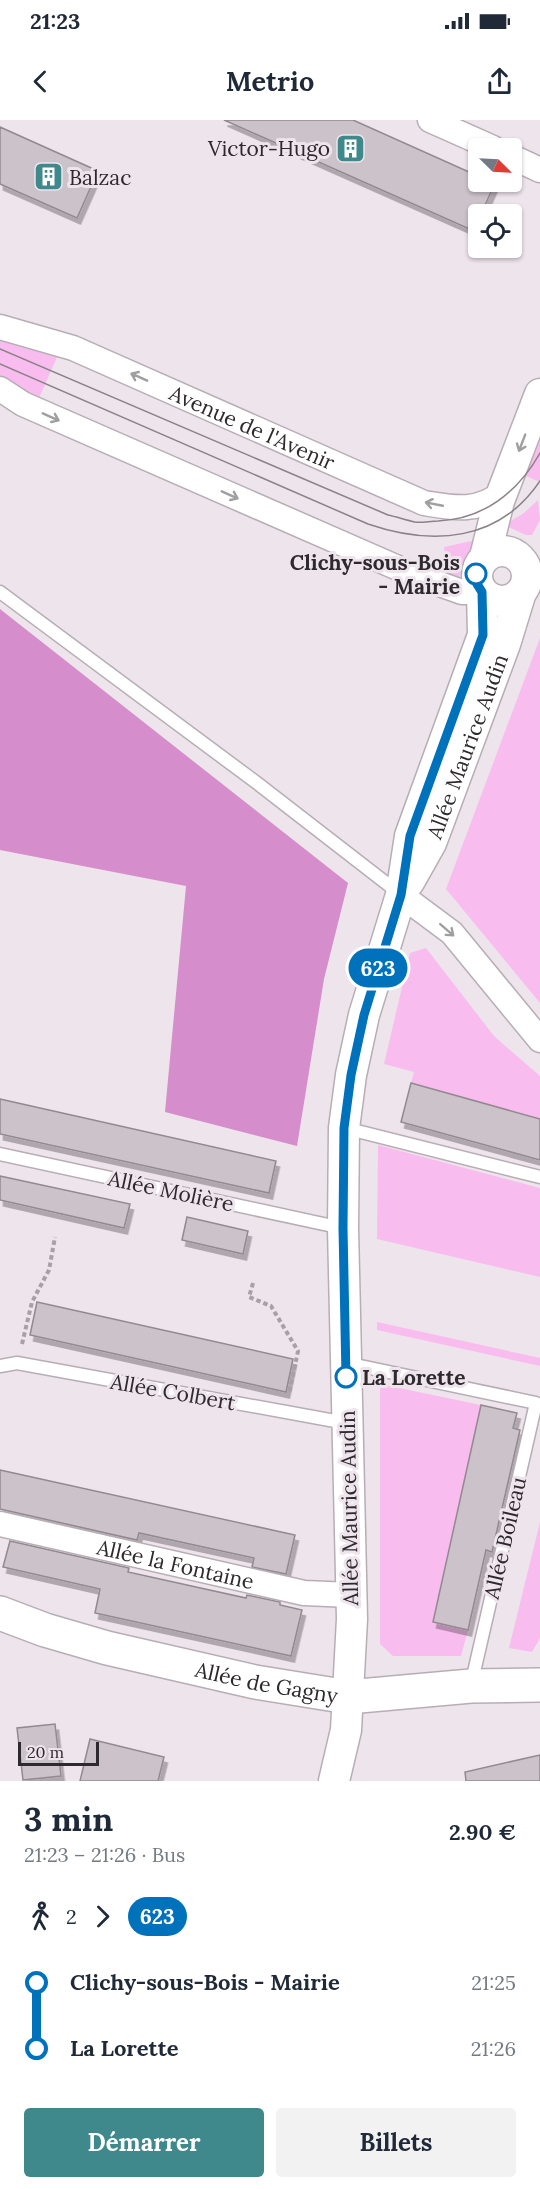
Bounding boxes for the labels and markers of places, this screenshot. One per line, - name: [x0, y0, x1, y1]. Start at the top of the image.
- building icon: Victor-Hugo: [335, 132, 367, 164]
- place label: Victor-Hugo: [207, 135, 330, 162]
- building icon: Balzac: [32, 161, 64, 193]
- place label: Balzac: [69, 164, 131, 191]
- place label: Clichy-sous-Bois - Mairie: [290, 549, 460, 600]
- marker: Clichy-sous-Bois - Mairie: [465, 563, 487, 585]
- place label: La Lorette: [362, 1364, 466, 1391]
- marker: La Lorette: [335, 1366, 357, 1388]

